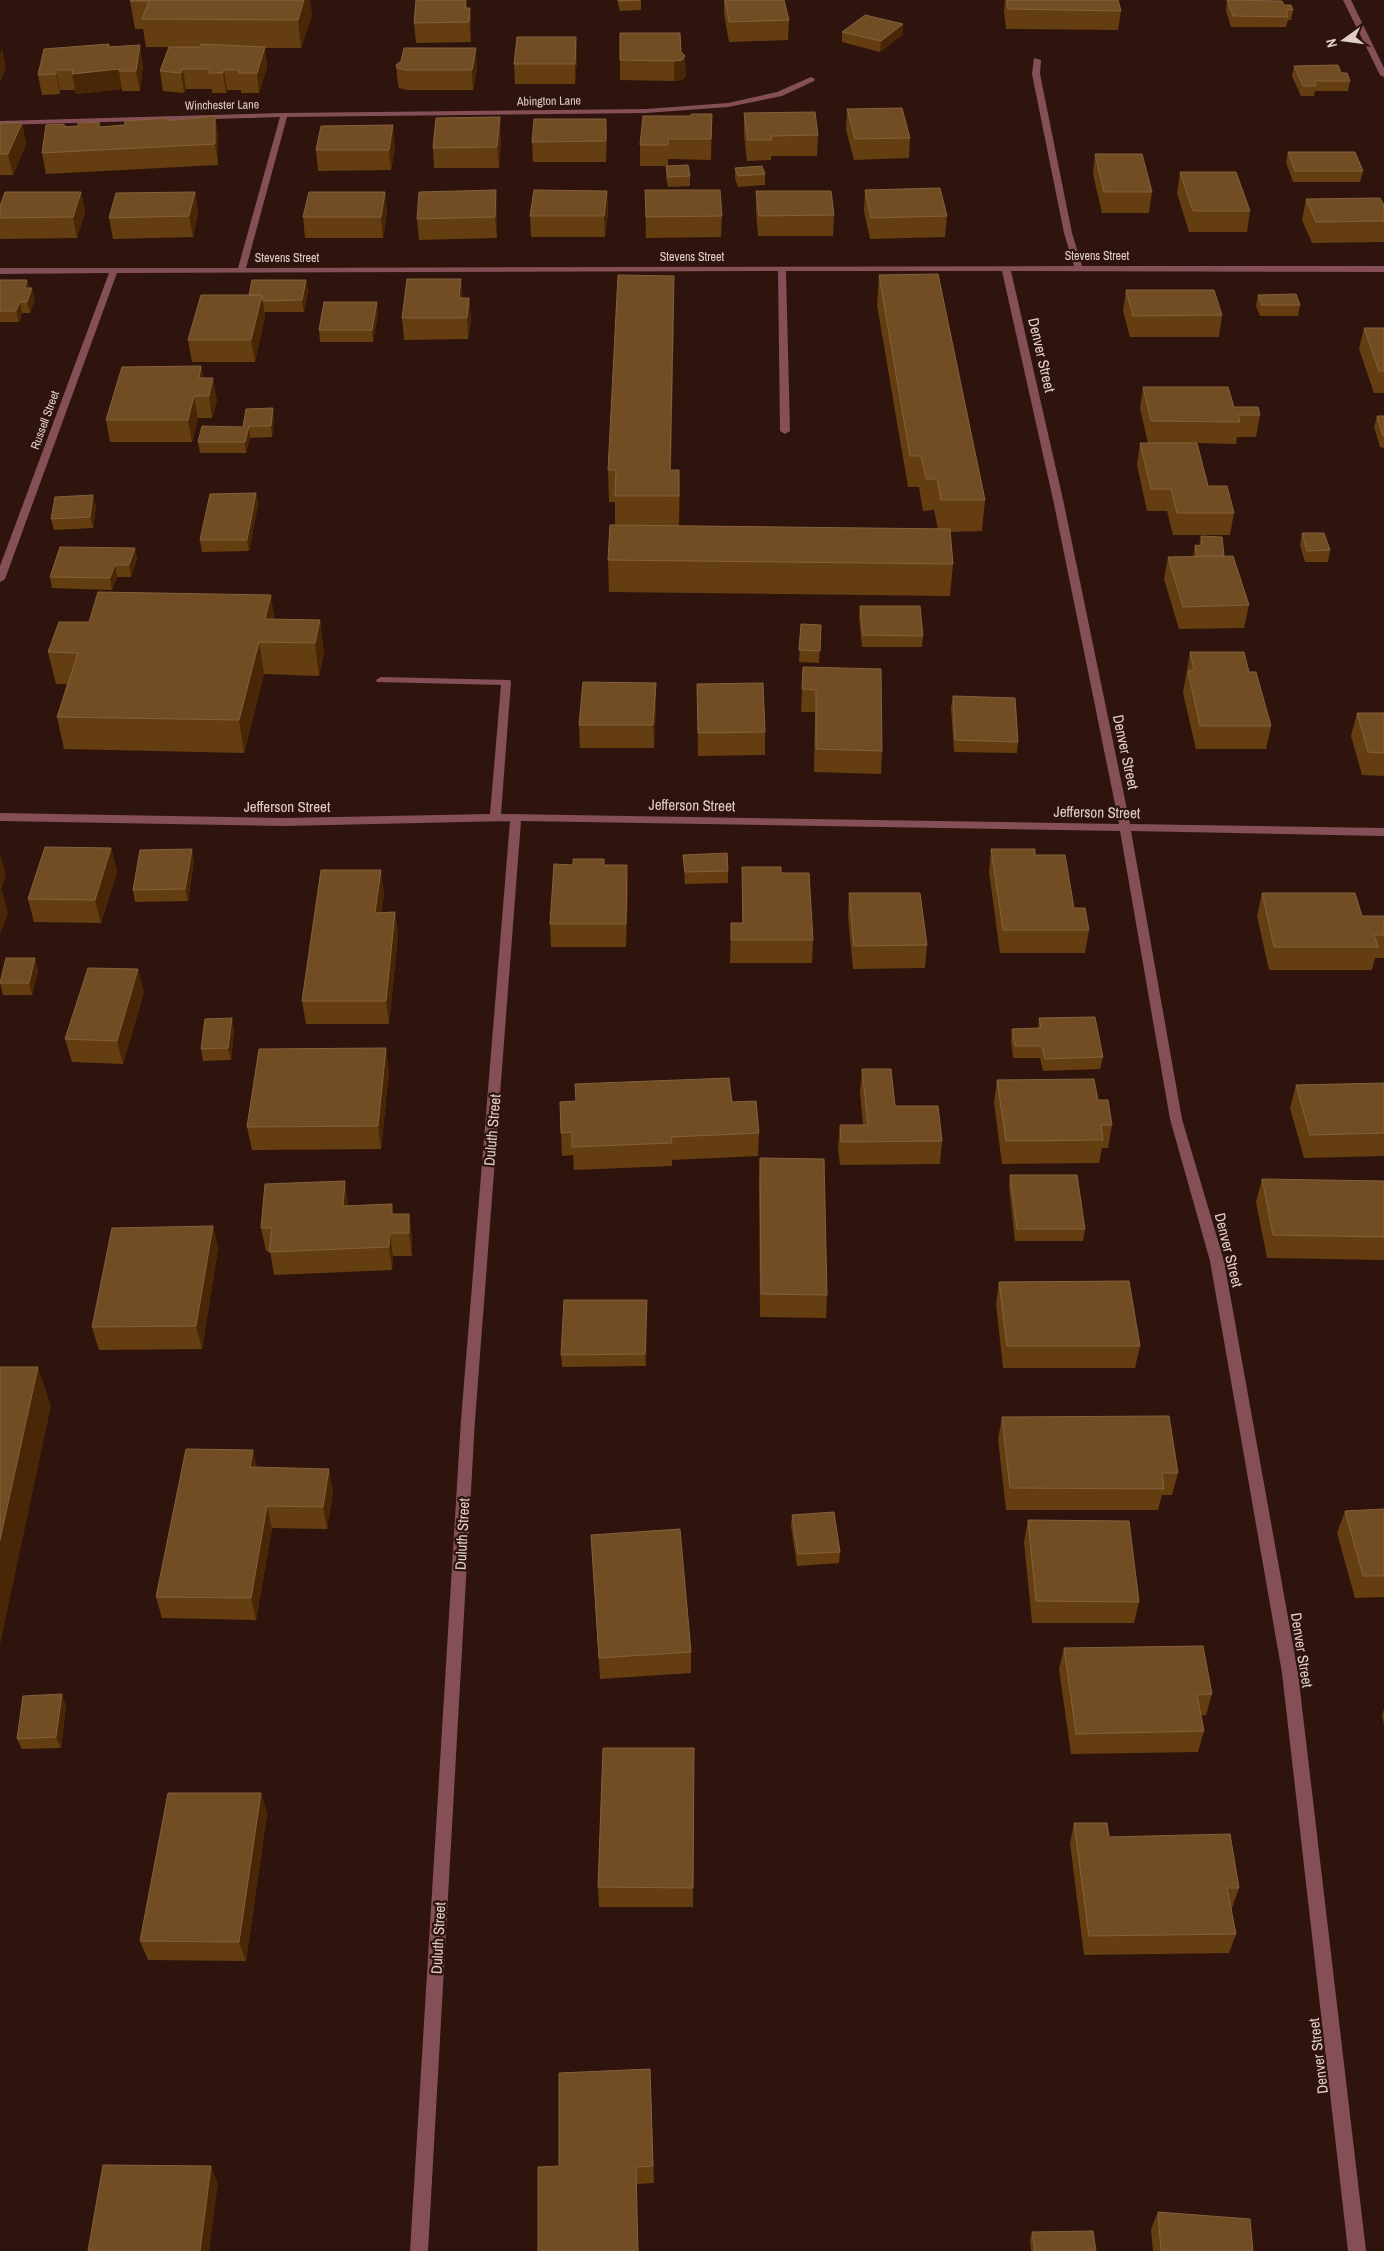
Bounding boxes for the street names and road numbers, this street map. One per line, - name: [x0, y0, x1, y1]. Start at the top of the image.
- street label: Abington Lane: [516, 92, 581, 110]
- street label: Winchester Lane: [185, 96, 259, 114]
- street label: Stevens Street: [1065, 248, 1130, 264]
- street label: Stevens Street: [660, 249, 725, 265]
- street label: Stevens Street: [255, 250, 320, 266]
- street label: Denver Street: [1023, 316, 1061, 395]
- street label: Russell Street: [27, 388, 63, 452]
- street label: Denver Street: [1108, 713, 1144, 792]
- street label: Jefferson Street: [649, 794, 736, 816]
- street label: Jefferson Street: [244, 796, 331, 817]
- street label: Jefferson Street: [1054, 801, 1141, 823]
- street label: Duluth Street: [478, 1093, 506, 1167]
- street label: Denver Street: [1210, 1211, 1249, 1290]
- street label: Duluth Street: [450, 1497, 474, 1570]
- street label: Denver Street: [1286, 1611, 1318, 1690]
- street label: Duluth Street: [426, 1901, 450, 1974]
- street label: Denver Street: [1303, 2016, 1333, 2095]

